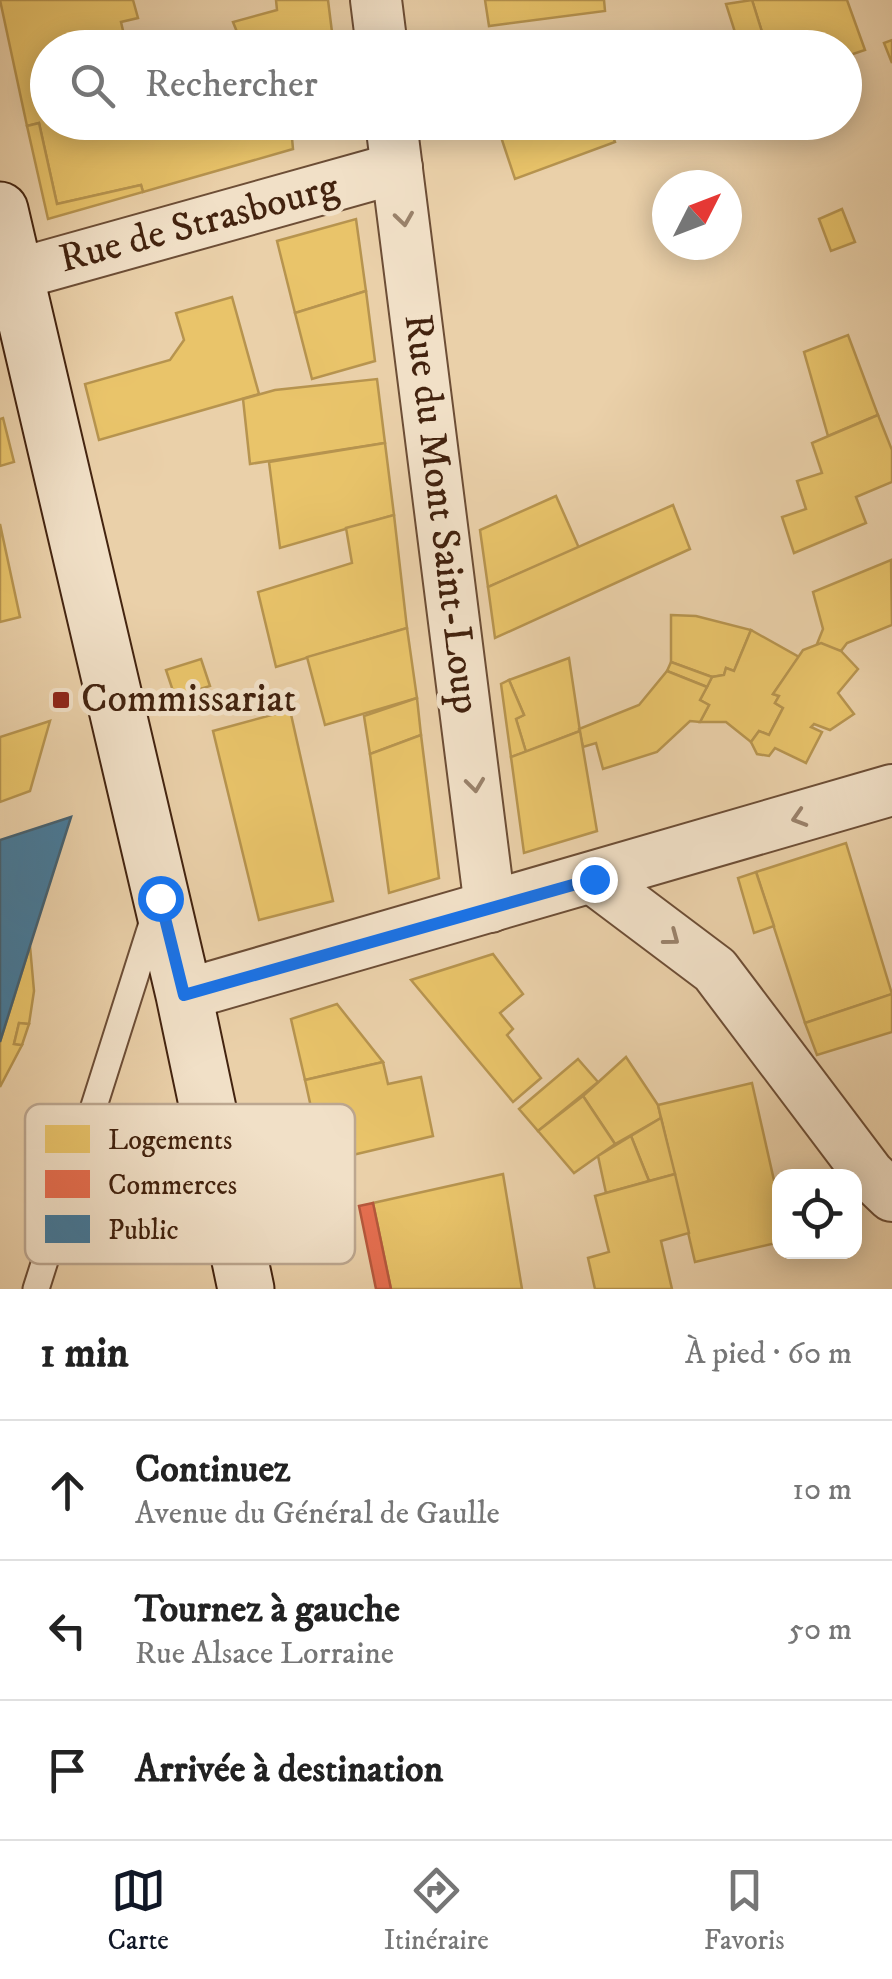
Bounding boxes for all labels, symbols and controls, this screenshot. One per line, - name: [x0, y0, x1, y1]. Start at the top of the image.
- search box: [30, 30, 862, 140]
- icon: search: [65, 58, 120, 113]
- text: Rechercher: [145, 61, 318, 109]
- street label: Rue de Strasbourg: [54, 163, 345, 285]
- north arrow: [652, 170, 742, 260]
- one-way arrow: [393, 211, 414, 228]
- street label: Rue du Mont Saint-Loup: [392, 311, 490, 717]
- place label: Commissariat: [81, 675, 296, 725]
- marker: Commissariat: [50, 689, 72, 711]
- one-way arrow: [464, 777, 485, 793]
- one-way arrow: [791, 806, 808, 827]
- route end: [572, 857, 618, 903]
- route start: [138, 876, 184, 922]
- one-way arrow: [661, 926, 679, 943]
- legend: [25, 1104, 355, 1264]
- text: Logements: [108, 1123, 232, 1158]
- text: Commerces: [108, 1168, 237, 1203]
- map controls: [772, 1169, 862, 1259]
- button: locate: [772, 1169, 862, 1259]
- text: Public: [108, 1213, 178, 1248]
- text: 1 min: [40, 1328, 129, 1380]
- text: À pied · 60 m: [685, 1334, 852, 1374]
- text: Continuez: [135, 1446, 291, 1494]
- icon: ahead: [40, 1463, 95, 1518]
- text: 10 m: [792, 1470, 852, 1510]
- text: Avenue du Général de Gaulle: [135, 1494, 500, 1534]
- text: Tournez à gauche: [135, 1586, 400, 1634]
- icon: left: [40, 1603, 95, 1658]
- text: 50 m: [788, 1610, 852, 1650]
- text: Rue Alsace Lorraine: [135, 1634, 394, 1674]
- icon: arrive: [40, 1743, 95, 1798]
- text: Arrivée à destination: [135, 1746, 443, 1794]
- tab: Carte: [107, 1863, 169, 1958]
- tab: Itinéraire: [384, 1863, 489, 1958]
- tab: Favoris: [704, 1863, 785, 1958]

